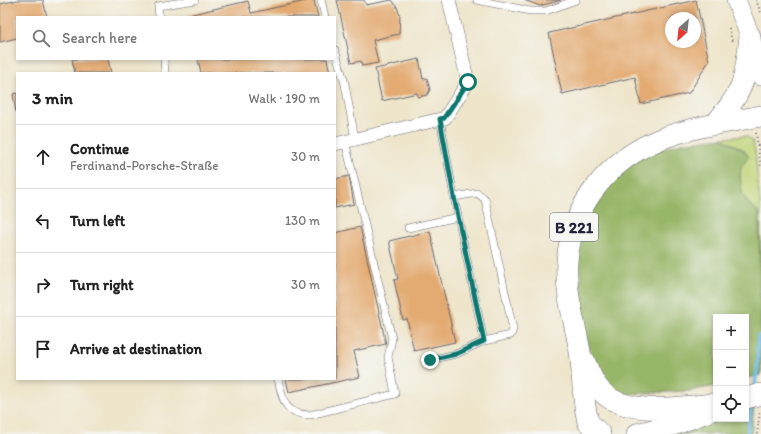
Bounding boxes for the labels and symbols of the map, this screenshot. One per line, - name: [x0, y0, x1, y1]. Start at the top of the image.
- north arrow: [665, 12, 701, 48]
- route start: [459, 73, 477, 91]
- road number: B 221: [550, 213, 598, 241]
- route end: [421, 351, 439, 369]

